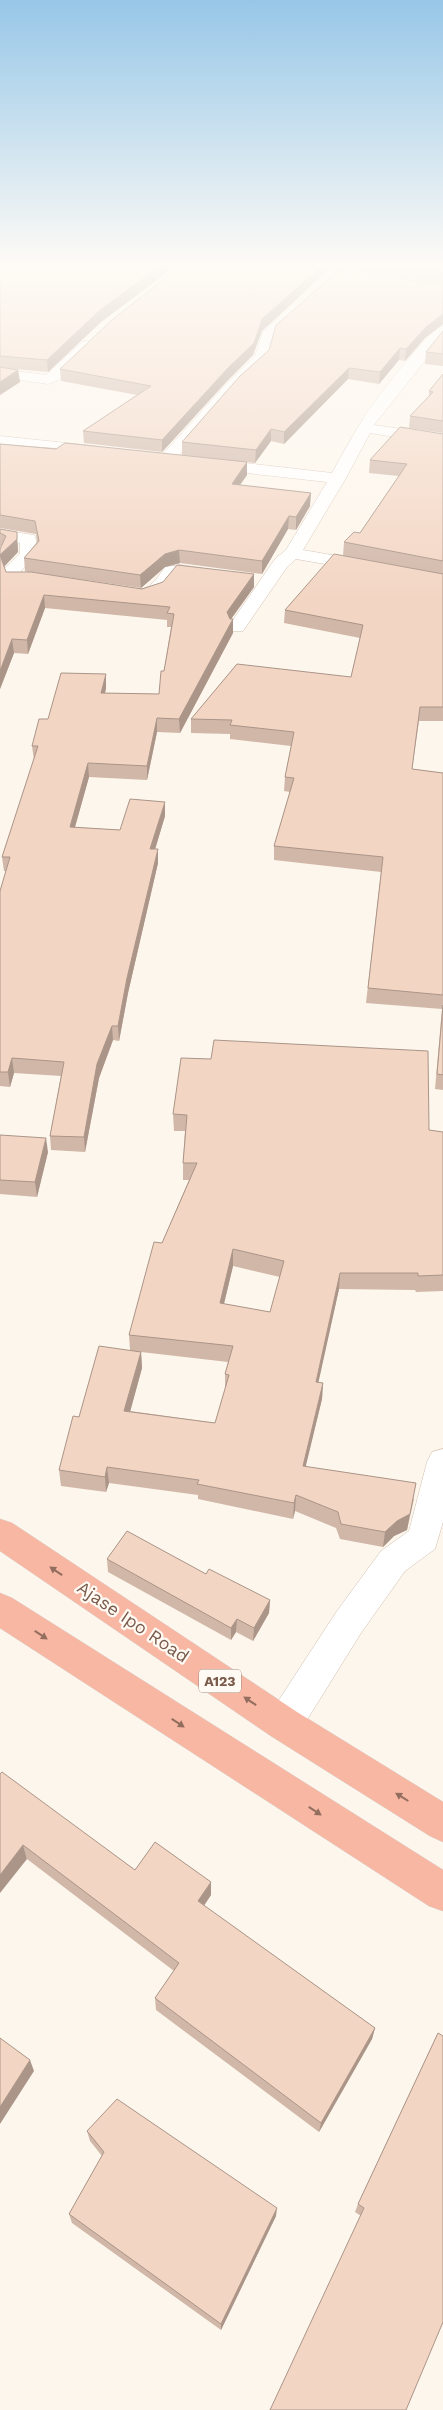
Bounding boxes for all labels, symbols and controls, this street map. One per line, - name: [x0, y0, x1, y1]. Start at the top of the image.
- one-way arrow: [50, 1566, 63, 1576]
- street label: Ajase Ipo Road: [73, 1576, 193, 1667]
- one-way arrow: [34, 1631, 48, 1640]
- road number: A123: [199, 1670, 241, 1692]
- one-way arrow: [243, 1696, 256, 1706]
- one-way arrow: [171, 1718, 185, 1728]
- one-way arrow: [395, 1792, 408, 1802]
- one-way arrow: [308, 1806, 322, 1815]

